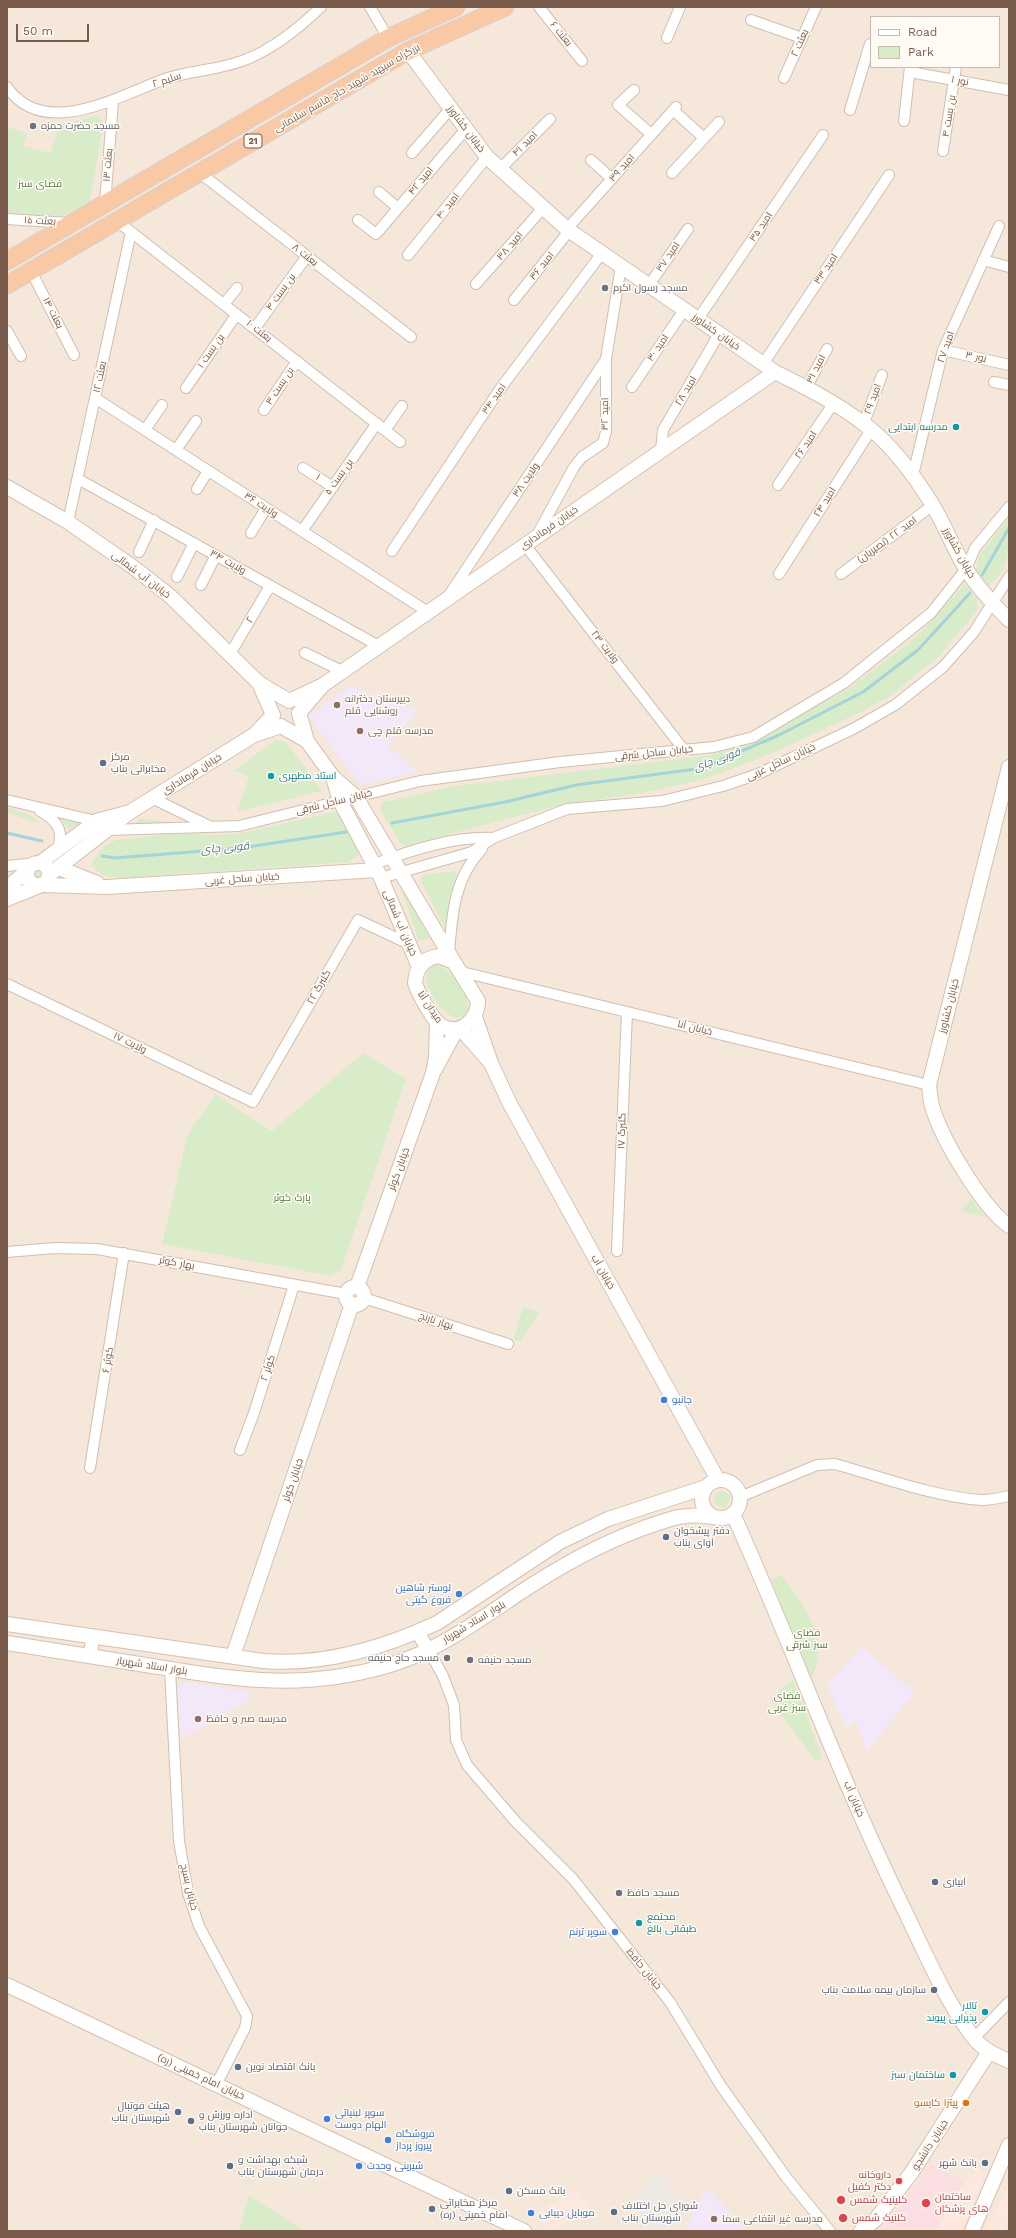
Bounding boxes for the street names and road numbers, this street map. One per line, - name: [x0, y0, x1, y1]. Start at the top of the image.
- street label: بعثت ۶: [547, 19, 575, 49]
- street label: بعثت ۲: [789, 27, 811, 59]
- street label: بزرگراه سپهبد شهید حاج قاسم سلیمانی: [272, 41, 422, 135]
- street label: سلیم ۲: [151, 70, 183, 90]
- street label: نور ۱: [950, 74, 970, 88]
- street label: بن بست ۴: [940, 94, 958, 138]
- street label: خیابان کشاورز: [444, 103, 488, 155]
- street label: امید ۴۱: [510, 129, 540, 159]
- road number: 21: [244, 134, 262, 148]
- street label: بعثت ۱۳: [101, 148, 115, 182]
- street label: امید ۳۹: [607, 152, 637, 184]
- street label: امید ۴۲: [406, 165, 436, 197]
- street label: امید ۴۰: [434, 191, 462, 221]
- street label: امید ۳۵: [747, 210, 775, 244]
- street label: بعثت ۱۵: [24, 214, 56, 228]
- street label: امید ۳۸: [494, 229, 526, 263]
- street label: امید ۳۷: [653, 240, 683, 274]
- street label: بعثت ۸: [290, 241, 320, 269]
- street label: امید ۳۶: [527, 250, 557, 282]
- street label: امید ۳۳: [811, 251, 841, 287]
- street label: بن بست ۴: [264, 271, 298, 313]
- street label: بعثت ۱۴: [40, 295, 66, 331]
- street label: خیابان کشاورز: [690, 311, 742, 353]
- street label: بعثت ۱۰: [244, 317, 274, 345]
- street label: امید ۲۷: [935, 330, 957, 364]
- street label: بن بست ۱: [195, 332, 227, 370]
- street label: امید ۳۰: [645, 332, 671, 364]
- street label: نور ۳: [964, 349, 988, 365]
- street label: امید ۳۱: [804, 353, 828, 385]
- street label: بعثت ۱۲: [91, 360, 109, 394]
- street label: بن بست ۳: [263, 365, 297, 407]
- street label: امید ۲۸: [673, 374, 699, 408]
- street label: امید ۳۴: [479, 382, 509, 416]
- street label: امید ۲۹: [862, 382, 884, 416]
- street label: امید ۳۲: [599, 397, 611, 431]
- street label: امید ۲۶: [792, 429, 820, 461]
- street label: بن بست ۵: [322, 457, 356, 497]
- street label: ولایت ۳۸: [510, 460, 542, 500]
- street label: ۱: [314, 471, 322, 483]
- street label: امید ۲۴: [811, 485, 839, 519]
- street label: ولایت ۳۶: [242, 490, 280, 520]
- street label: خیابان فرمانداری: [518, 504, 580, 552]
- street label: امید ۲۲ (نصیریان): [855, 514, 919, 566]
- street label: خیابان کشاورز: [940, 526, 978, 580]
- street label: ولایت ۳۴: [208, 547, 248, 577]
- street label: خیابان آب شمالی: [109, 549, 173, 601]
- street label: ۲: [243, 615, 257, 625]
- street label: ولایت ۲۳: [589, 628, 621, 666]
- street label: خیابان ساحل غربی: [745, 741, 817, 783]
- street label: خیابان ساحل شرقی: [614, 743, 694, 763]
- street label: خیابان فرمانداری: [160, 751, 224, 797]
- street label: خیابان ساحل شرقی: [295, 787, 373, 817]
- street label: خیابان ساحل غربی: [204, 870, 280, 888]
- street label: خیابان آب شمالی: [381, 888, 419, 958]
- street label: گلبرگ ۲۲: [304, 968, 334, 1006]
- street label: خیابان کشاورز: [936, 978, 962, 1034]
- street label: میدان آنا: [415, 989, 445, 1025]
- street label: خیابان آنا: [676, 1018, 714, 1038]
- street label: ولایت ۱۷: [111, 1030, 149, 1056]
- street label: گلبرگ ۱۷: [615, 1113, 629, 1149]
- street label: خیابان کوثر: [386, 1146, 412, 1192]
- street label: خیابان آب: [589, 1253, 617, 1291]
- street label: بهار کوثر: [158, 1254, 196, 1272]
- street label: بهار نارنج: [417, 1310, 455, 1332]
- street label: کوثر ۶: [100, 1346, 116, 1374]
- street label: کوثر ۲: [258, 1354, 278, 1382]
- street label: خیابان کوثر: [280, 1457, 306, 1503]
- street label: بلوار استاد شهریار: [440, 1598, 508, 1646]
- street label: بلوار استاد شهریار: [116, 1654, 188, 1678]
- street label: خیابان آب: [841, 1779, 867, 1819]
- street label: خیابان بسیج: [178, 1862, 200, 1912]
- street label: خیابان حافظ: [624, 1946, 664, 1992]
- street label: خیابان امام خمینی (ره): [156, 2052, 246, 2102]
- street label: خیابان دانشجو: [909, 2118, 951, 2172]

